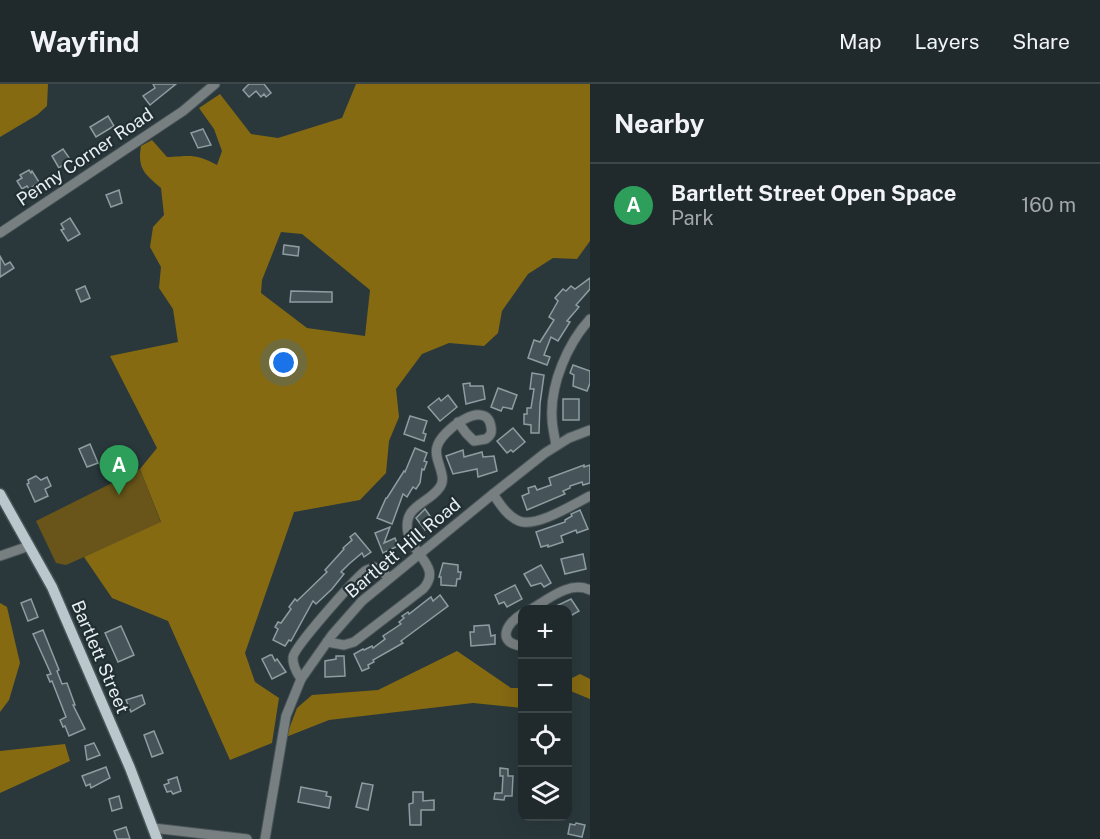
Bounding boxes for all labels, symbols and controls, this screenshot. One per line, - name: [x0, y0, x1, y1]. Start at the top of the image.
- text: Wayfind: [30, 25, 140, 58]
- text: Map: [839, 29, 882, 54]
- text: Layers: [915, 29, 979, 54]
- text: Share: [1012, 29, 1070, 54]
- street label: Penny Corner Road: [12, 103, 157, 210]
- text: Nearby: [614, 108, 704, 139]
- text: Bartlett Street Open Space: [671, 180, 956, 206]
- text: A: [626, 193, 641, 217]
- text: 160 m: [1021, 193, 1076, 217]
- text: Park: [671, 206, 714, 230]
- your location: [269, 348, 298, 377]
- pin: A: [100, 446, 138, 495]
- street label: Bartlett Hill Road: [341, 493, 465, 602]
- street label: Bartlett Street: [67, 597, 134, 716]
- map controls: [518, 605, 572, 821]
- button: +: [518, 605, 572, 659]
- button: −: [518, 659, 572, 713]
- button: locate: [518, 713, 572, 767]
- button: layers: [518, 767, 572, 821]

